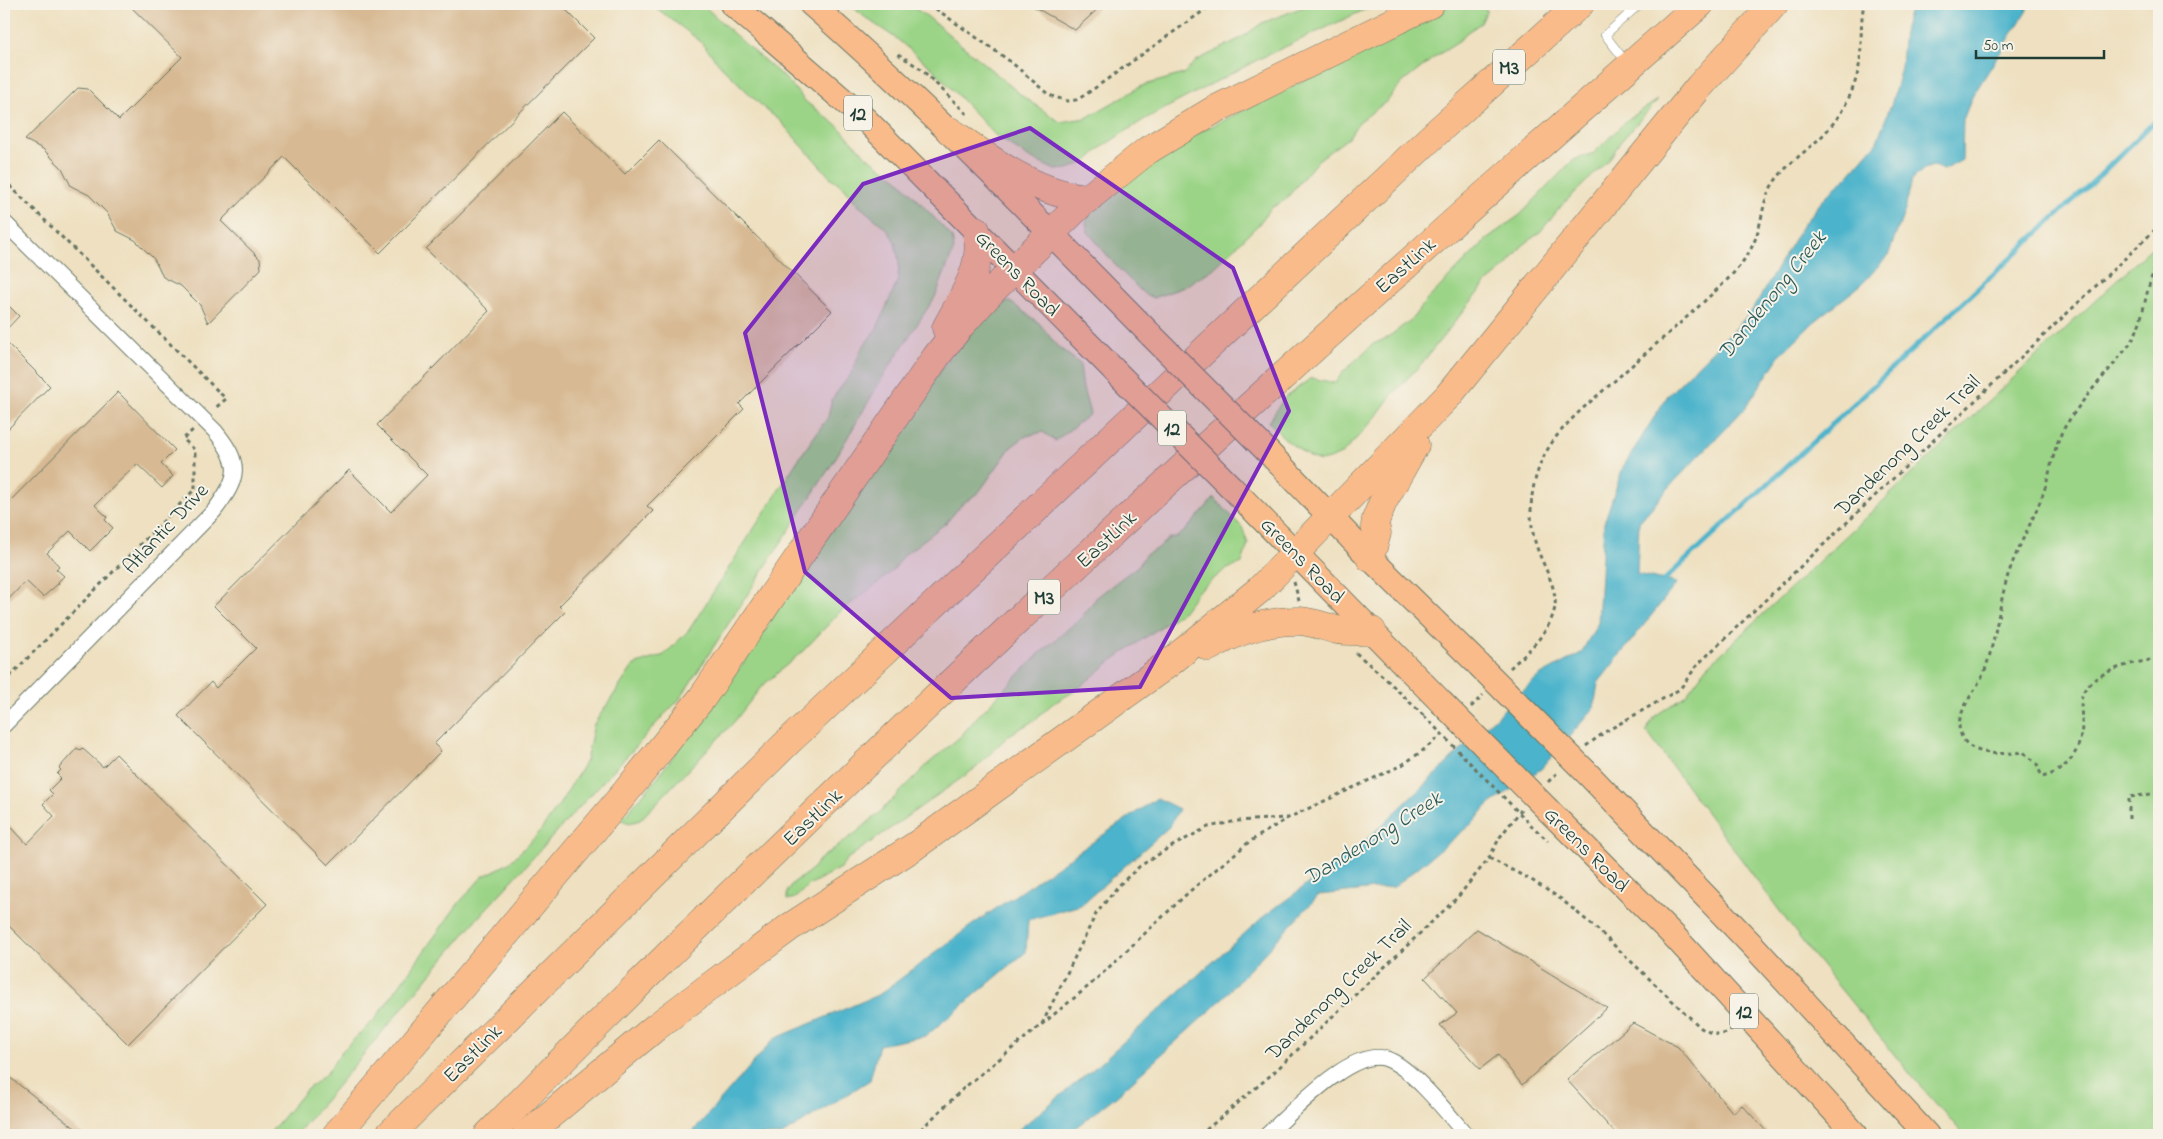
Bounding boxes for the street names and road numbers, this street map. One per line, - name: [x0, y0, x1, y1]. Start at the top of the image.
- road number: M3: [1493, 50, 1525, 84]
- road number: 12: [844, 96, 872, 130]
- street label: Greens Road: [967, 224, 1066, 325]
- street label: EastLink: [1369, 230, 1444, 302]
- street label: Dandenong Creek Trail: [1828, 369, 1990, 526]
- road number: 12: [1158, 410, 1186, 446]
- street label: Atlantic Drive: [116, 477, 217, 581]
- street label: EastLink: [1070, 504, 1145, 576]
- street label: Greens Road: [1252, 511, 1351, 612]
- road number: M3: [1028, 580, 1060, 614]
- street label: EastLink: [777, 782, 851, 855]
- street label: Greens Road: [1536, 801, 1635, 900]
- street label: Dandenong Creek Trail: [1259, 913, 1421, 1070]
- road number: 12: [1730, 994, 1758, 1028]
- street label: EastLink: [437, 1017, 510, 1091]

